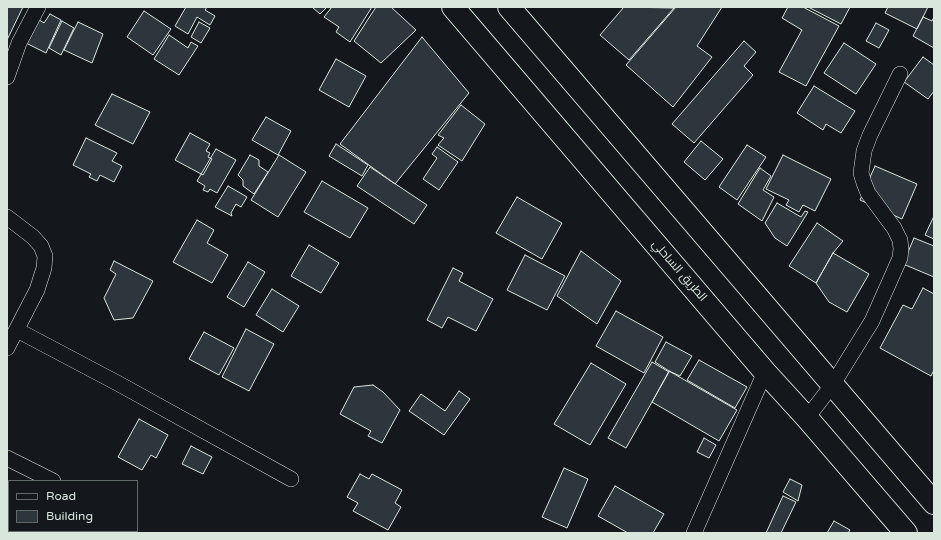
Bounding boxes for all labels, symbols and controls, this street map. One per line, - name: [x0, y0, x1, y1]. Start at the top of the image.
- street label: الطريق الساحلي: [648, 237, 710, 305]
- legend: [8, 480, 138, 532]
- text: Road: [46, 489, 76, 503]
- text: Building: [46, 509, 93, 523]

